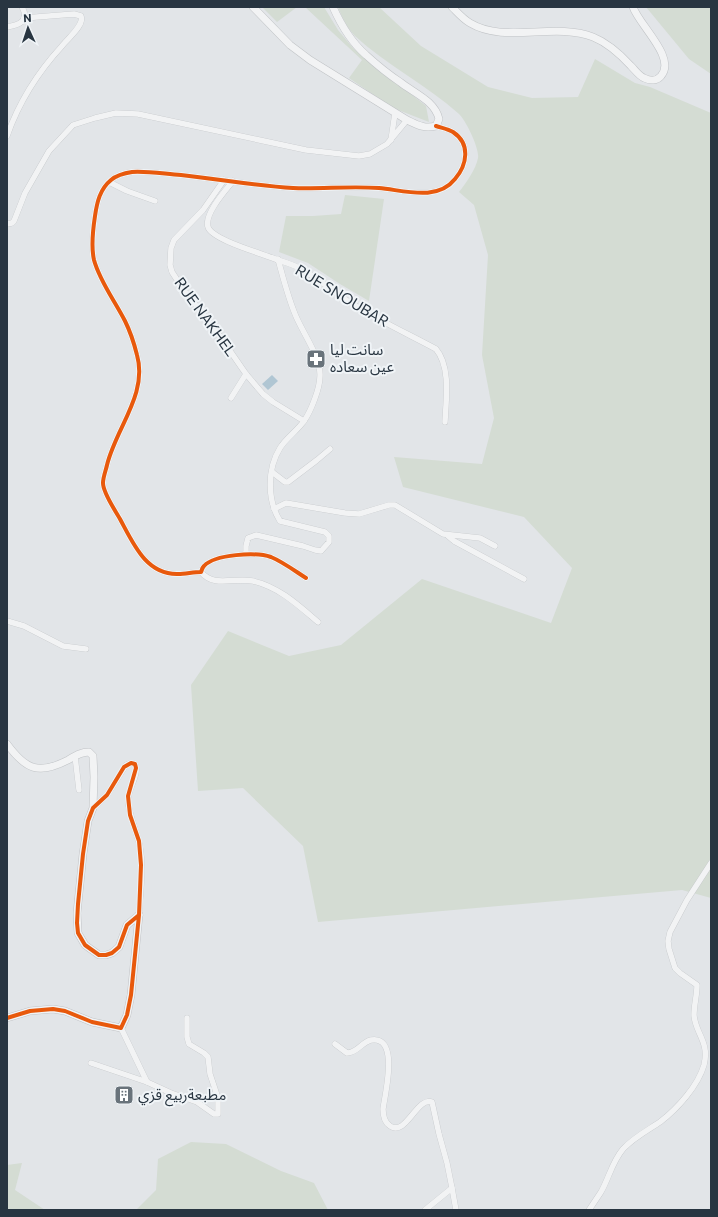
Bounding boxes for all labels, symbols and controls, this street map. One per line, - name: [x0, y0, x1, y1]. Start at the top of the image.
- north arrow: [8, 8, 48, 48]
- text: N: [23, 11, 32, 24]
- street label: RUE SNOUBAR: [293, 260, 393, 330]
- street label: RUE NAKHEL: [171, 274, 241, 360]
- place label: سانت ليا عين سعاده: [330, 340, 395, 376]
- pharmacy icon: سانت ليا عين سعاده: [305, 348, 327, 370]
- building icon: مطبعةربيع قزي: [113, 1084, 135, 1106]
- place label: مطبعةربيع قزي: [138, 1085, 226, 1107]

